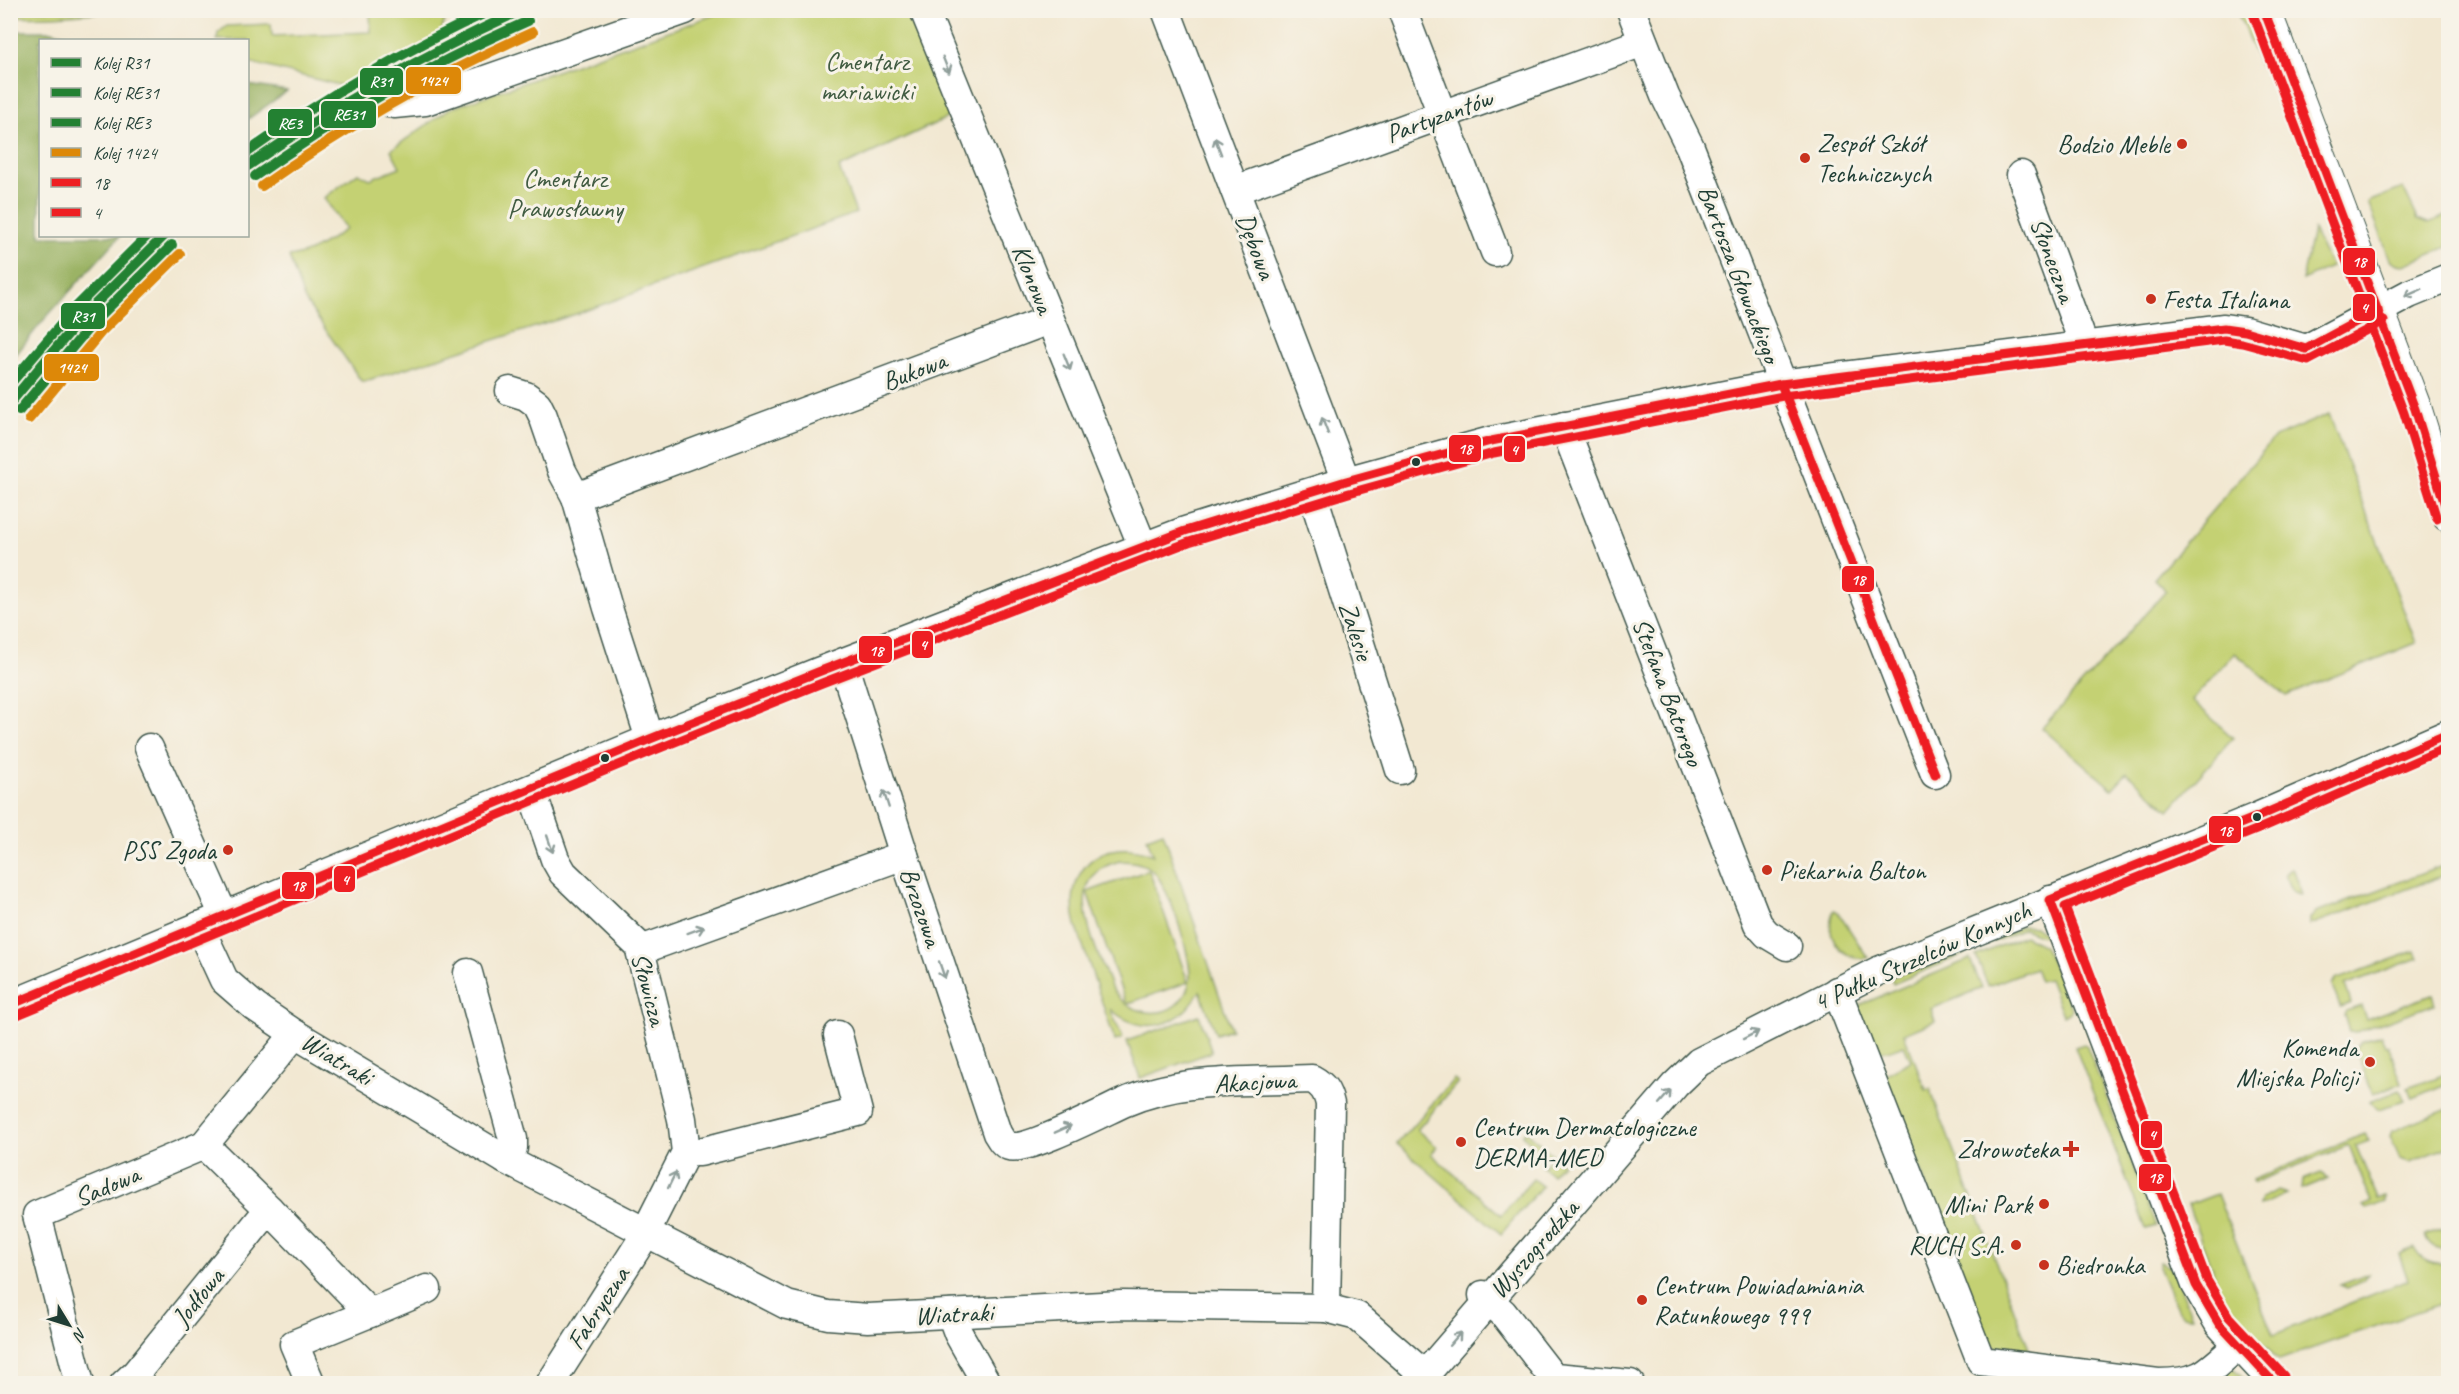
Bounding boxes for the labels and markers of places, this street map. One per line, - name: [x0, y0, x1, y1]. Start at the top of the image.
- place label: Zespół Szkół Technicznych: [1817, 127, 1933, 190]
- place label: Bodzio Meble: [2057, 128, 2172, 161]
- marker: Bodzio Meble: [2175, 137, 2189, 151]
- marker: Zespół Szkół Technicznych: [1798, 151, 1812, 165]
- place label: Festa Italiana: [2163, 283, 2291, 316]
- marker: Festa Italiana: [2144, 292, 2158, 306]
- unlabelled marker: [1410, 456, 1422, 468]
- unlabelled marker: [599, 752, 611, 764]
- unlabelled marker: [2251, 811, 2263, 823]
- place label: PSS Zgoda: [122, 834, 218, 867]
- marker: PSS Zgoda: [221, 843, 235, 857]
- place label: Piekarnia Balton: [1779, 854, 1927, 887]
- marker: Piekarnia Balton: [1760, 863, 1774, 877]
- place label: Komenda Miejska Policji: [2236, 1031, 2361, 1094]
- marker: Komenda Miejska Policji: [2363, 1055, 2377, 1069]
- place label: Centrum Dermatologiczne DERMA-MED: [1473, 1111, 1697, 1174]
- place label: Zdrowoteka: [1957, 1133, 2061, 1166]
- marker: Centrum Dermatologiczne DERMA-MED: [1454, 1135, 1468, 1149]
- marker: Zdrowoteka: [2064, 1142, 2078, 1156]
- place label: Mini Park: [1945, 1188, 2035, 1221]
- marker: Mini Park: [2037, 1197, 2051, 1211]
- place label: RUCH S.A.: [1909, 1229, 2005, 1262]
- marker: RUCH S.A.: [2009, 1238, 2023, 1252]
- place label: Biedronka: [2056, 1249, 2146, 1282]
- marker: Biedronka: [2037, 1258, 2051, 1272]
- place label: Centrum Powiadamiania Ratunkowego 999: [1654, 1269, 1864, 1332]
- marker: Centrum Powiadamiania Ratunkowego 999: [1635, 1293, 1649, 1307]

